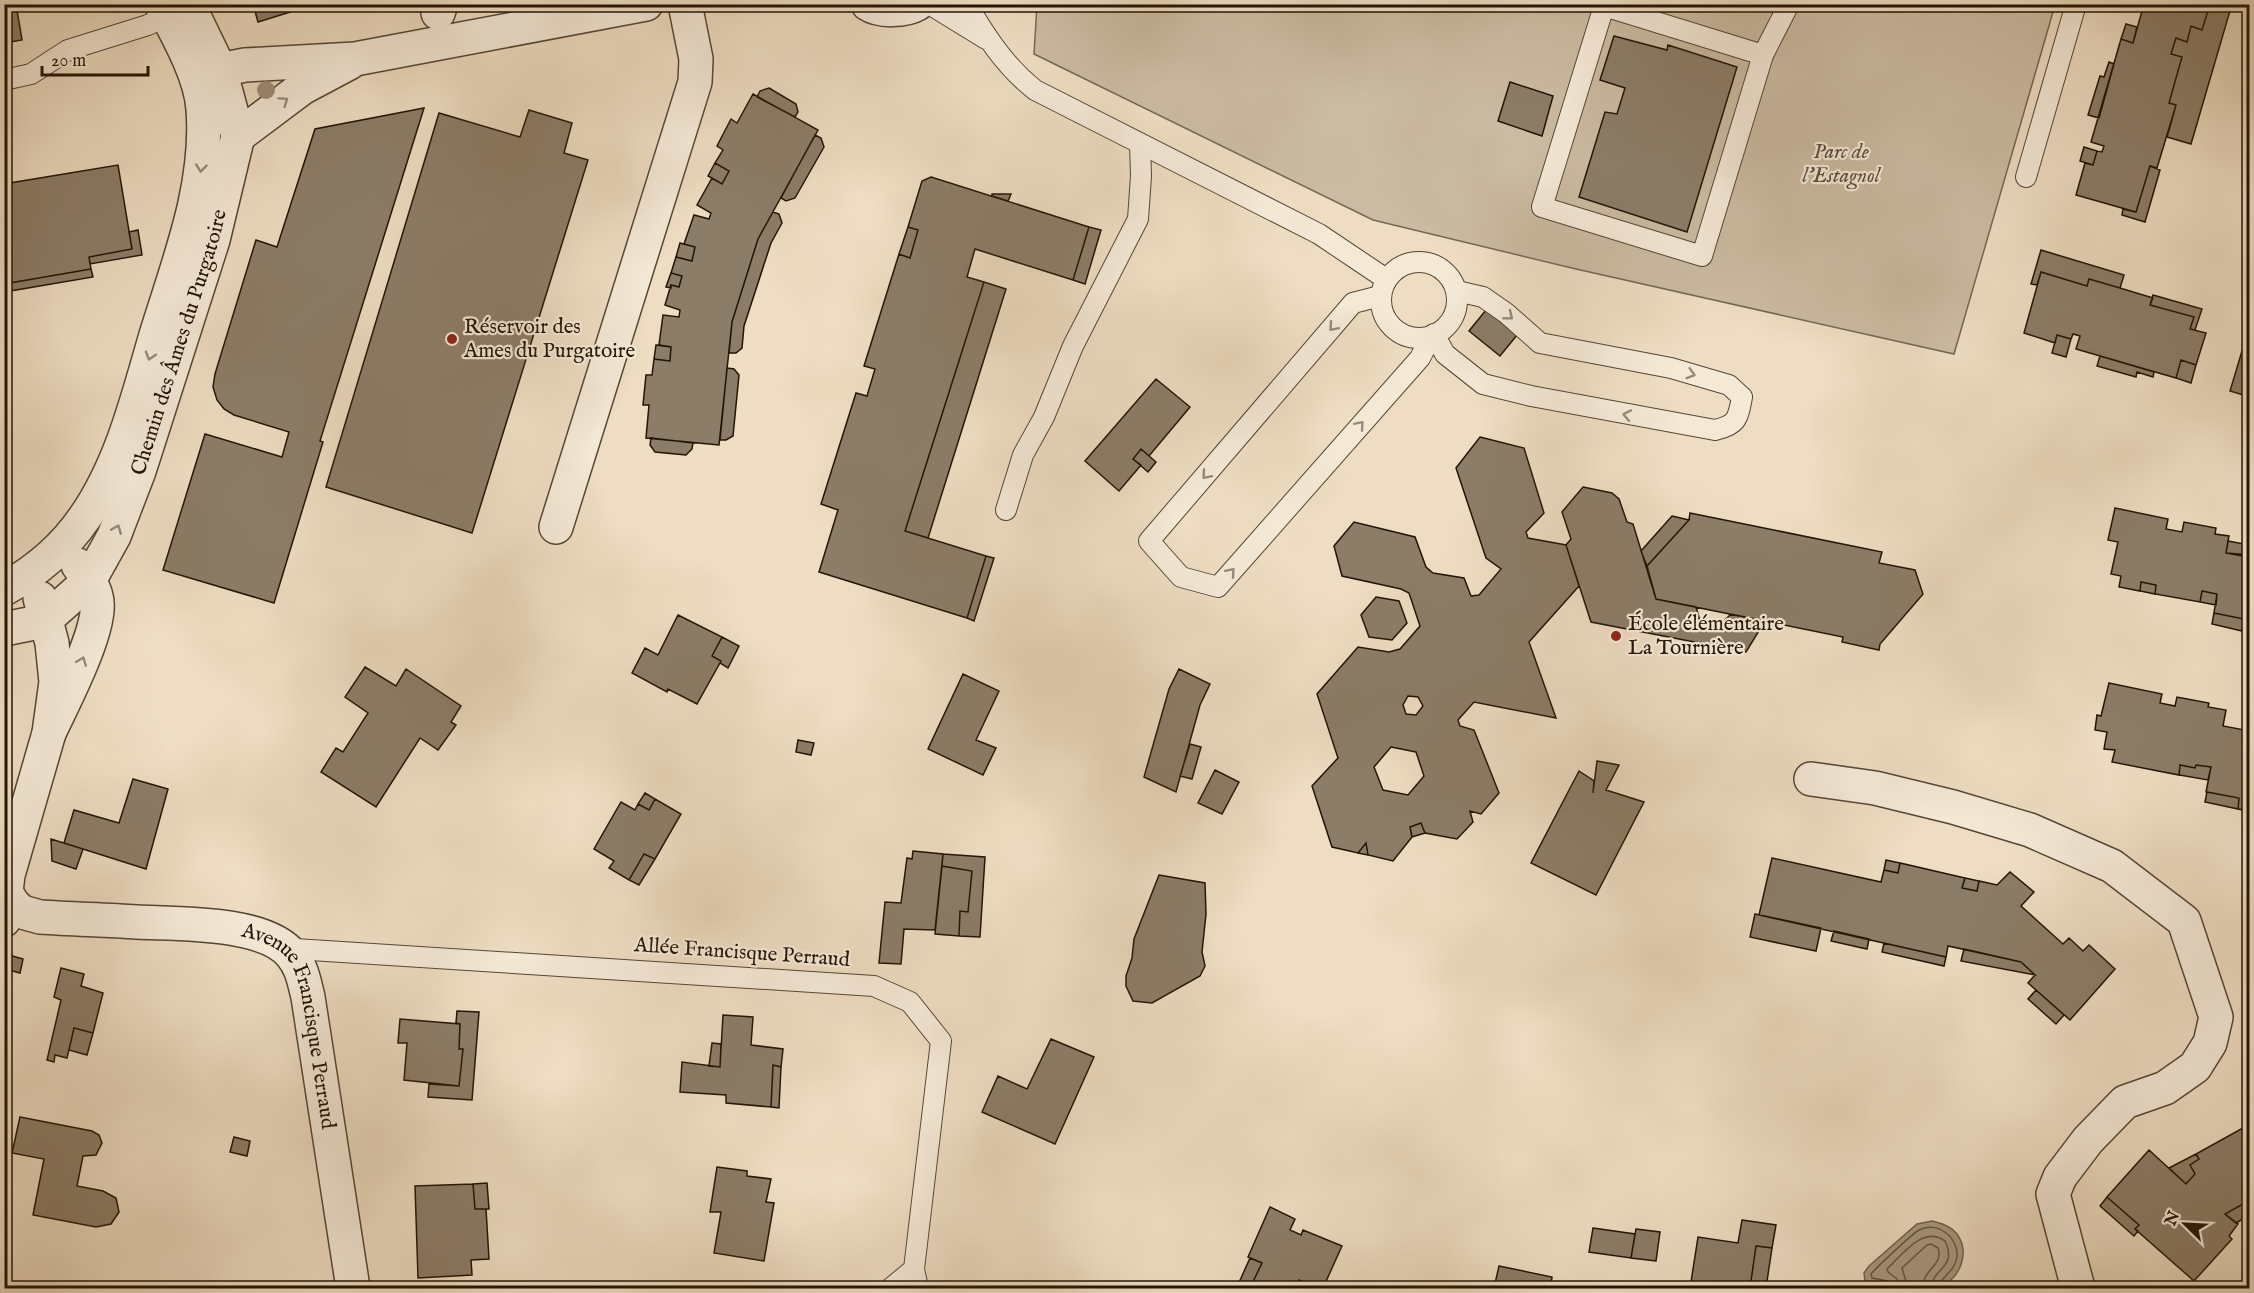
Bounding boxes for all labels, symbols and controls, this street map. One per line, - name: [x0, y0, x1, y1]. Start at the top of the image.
- scale bar: [42, 39, 148, 77]
- text: 20 m: [51, 50, 86, 73]
- one-way arrow: [278, 97, 289, 108]
- park label: Parc de l'Estagnol: [1802, 139, 1882, 190]
- one-way arrow: [195, 163, 208, 172]
- street label: Chemin des Âmes du Purgatoire: [125, 206, 233, 479]
- one-way arrow: [1502, 309, 1513, 320]
- place label: Réservoir des Ames du Purgatoire: [463, 314, 636, 365]
- one-way arrow: [1329, 320, 1340, 331]
- marker: Réservoir des Ames du Purgatoire: [445, 332, 459, 346]
- one-way arrow: [145, 350, 157, 361]
- one-way arrow: [1685, 367, 1696, 379]
- one-way arrow: [1622, 409, 1632, 422]
- one-way arrow: [1353, 421, 1364, 432]
- one-way arrow: [1202, 468, 1213, 479]
- one-way arrow: [110, 524, 122, 535]
- one-way arrow: [1224, 568, 1235, 579]
- place label: École élémentaire La Tournière: [1628, 610, 1784, 662]
- marker: École élémentaire La Tournière: [1609, 629, 1623, 643]
- one-way arrow: [74, 656, 87, 667]
- street label: Avenue Francisque Perraud: [238, 917, 342, 1132]
- street label: Allée Francisque Perraud: [632, 932, 852, 974]
- north arrow: [2155, 1194, 2215, 1254]
- text: N: [2161, 1208, 2185, 1230]

